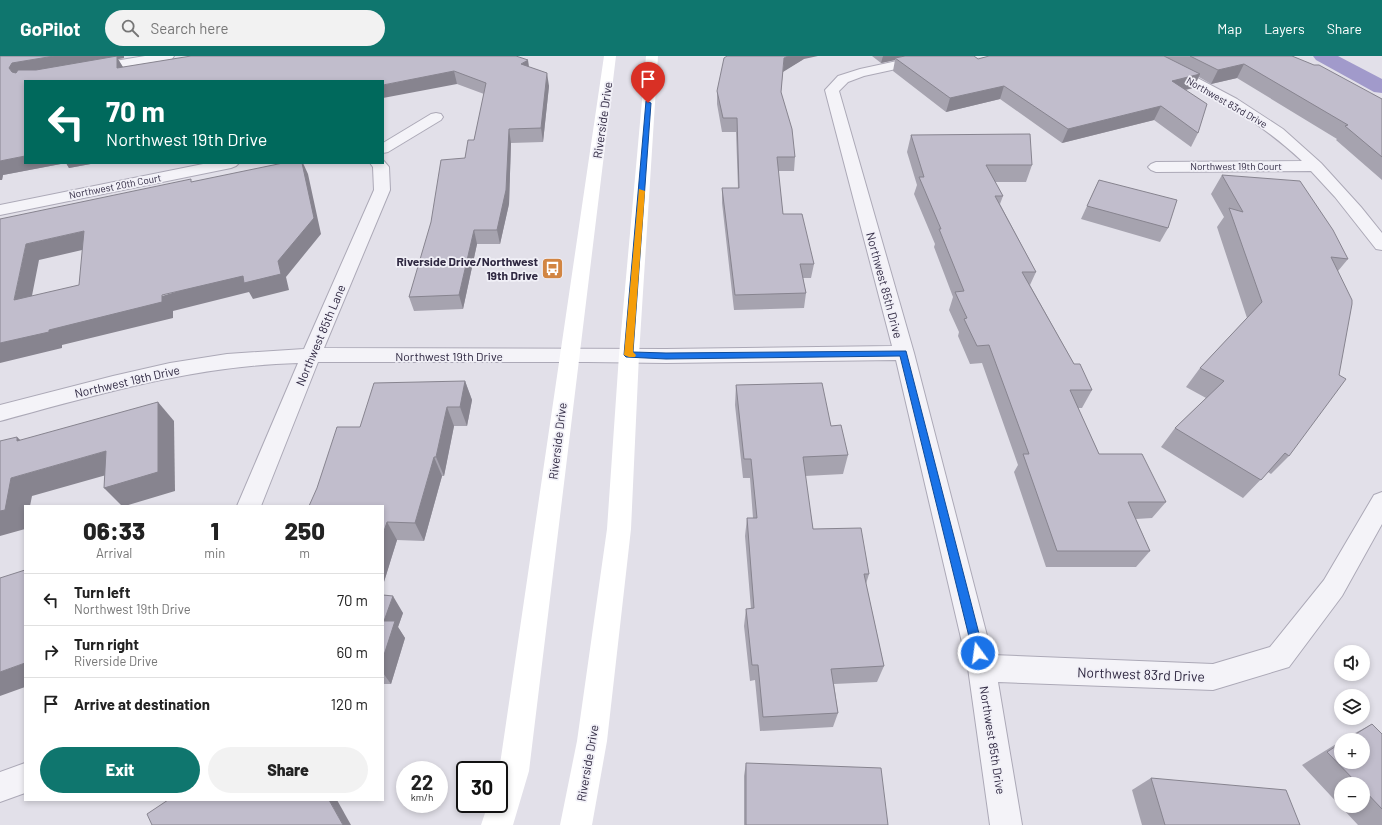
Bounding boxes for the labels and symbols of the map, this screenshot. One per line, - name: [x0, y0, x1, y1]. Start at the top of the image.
- pin: [631, 62, 665, 103]
- street label: Northwest 83rd Drive: [1184, 74, 1270, 130]
- street label: Riverside Drive: [590, 81, 614, 159]
- street label: Northwest 19th Court: [1190, 160, 1282, 172]
- street label: Northwest 20th Court: [68, 171, 163, 201]
- street label: Northwest 85th Drive: [864, 230, 906, 340]
- place label: Riverside Drive/Northwest 19th Drive: [396, 254, 538, 282]
- bus stop icon: Riverside Drive/Northwest 19th Drive: [540, 255, 566, 281]
- street label: Northwest 85th Lane: [292, 282, 348, 388]
- street label: Northwest 19th Drive: [395, 349, 503, 363]
- street label: Northwest 19th Drive: [73, 362, 181, 400]
- street label: Riverside Drive: [545, 402, 569, 480]
- position arrow: [957, 632, 999, 674]
- street label: Northwest 83rd Drive: [1077, 663, 1205, 685]
- street label: Northwest 85th Drive: [978, 685, 1008, 795]
- street label: Riverside Drive: [573, 724, 601, 802]
- speed limit sign: 30: [456, 761, 508, 813]

